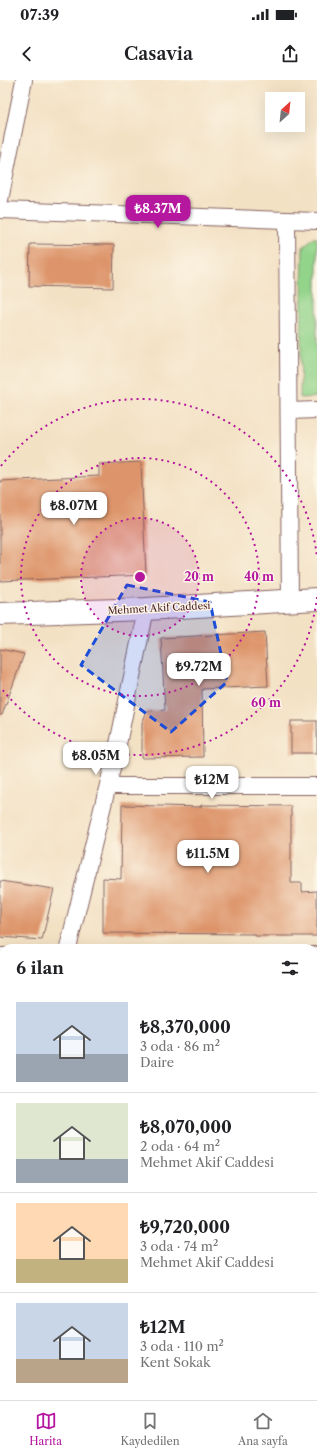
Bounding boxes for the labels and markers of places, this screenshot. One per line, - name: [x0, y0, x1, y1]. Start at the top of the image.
- pin: ₺8.37M: [125, 195, 191, 229]
- pin: ₺8.07M: [41, 492, 107, 526]
- centre of rings: [133, 570, 147, 584]
- pin: ₺9.72M: [166, 653, 232, 687]
- pin: ₺8.05M: [63, 742, 129, 776]
- pin: ₺12M: [188, 766, 236, 800]
- pin: ₺11.5M: [175, 840, 241, 874]

